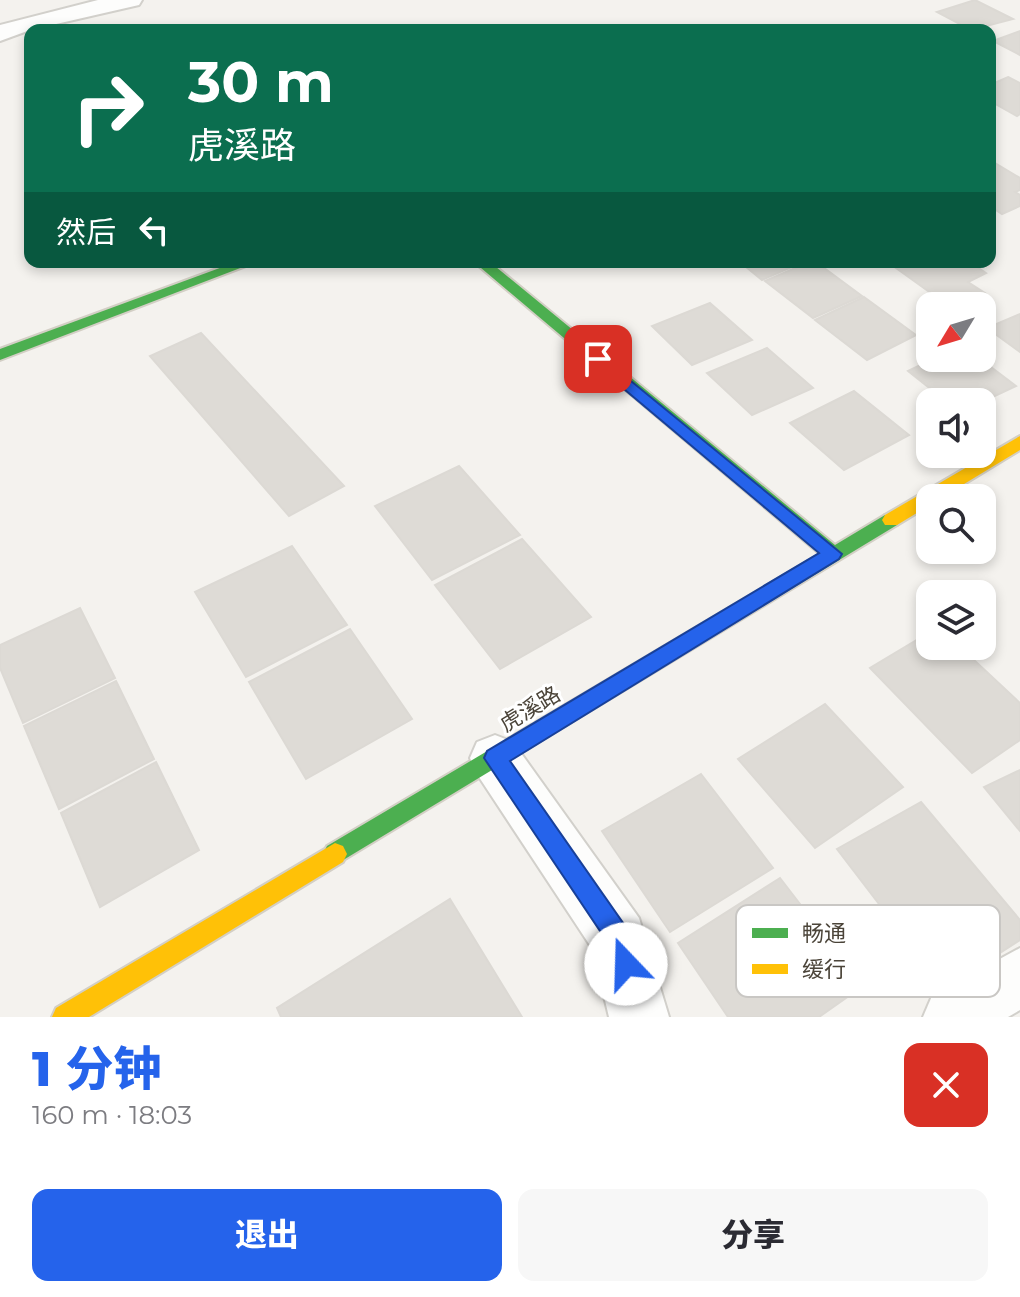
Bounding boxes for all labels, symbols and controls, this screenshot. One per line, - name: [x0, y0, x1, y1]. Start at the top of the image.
- text: 30 m: [188, 48, 334, 116]
- icon: right: [56, 56, 160, 160]
- text: 虎溪路: [188, 123, 296, 167]
- icon: left: [132, 208, 176, 252]
- text: 然后: [56, 214, 116, 251]
- north arrow: [916, 292, 996, 372]
- map controls: [916, 292, 996, 660]
- pin: [564, 325, 632, 393]
- icon: arrive: [576, 337, 620, 381]
- button: sound: [916, 388, 996, 468]
- button: search: [916, 484, 996, 564]
- button: layers: [916, 580, 996, 660]
- street label: 虎溪路: [495, 680, 565, 738]
- legend: [736, 905, 1000, 997]
- text: 畅通: [802, 920, 846, 947]
- position arrow: [584, 922, 668, 1006]
- text: 缓行: [802, 956, 846, 983]
- text: 1 分钟: [32, 1040, 161, 1098]
- button: close: [904, 1043, 988, 1127]
- text: 160 m · 18:03: [32, 1099, 192, 1131]
- button: 退出: [32, 1189, 502, 1281]
- button: 分享: [518, 1189, 988, 1281]

